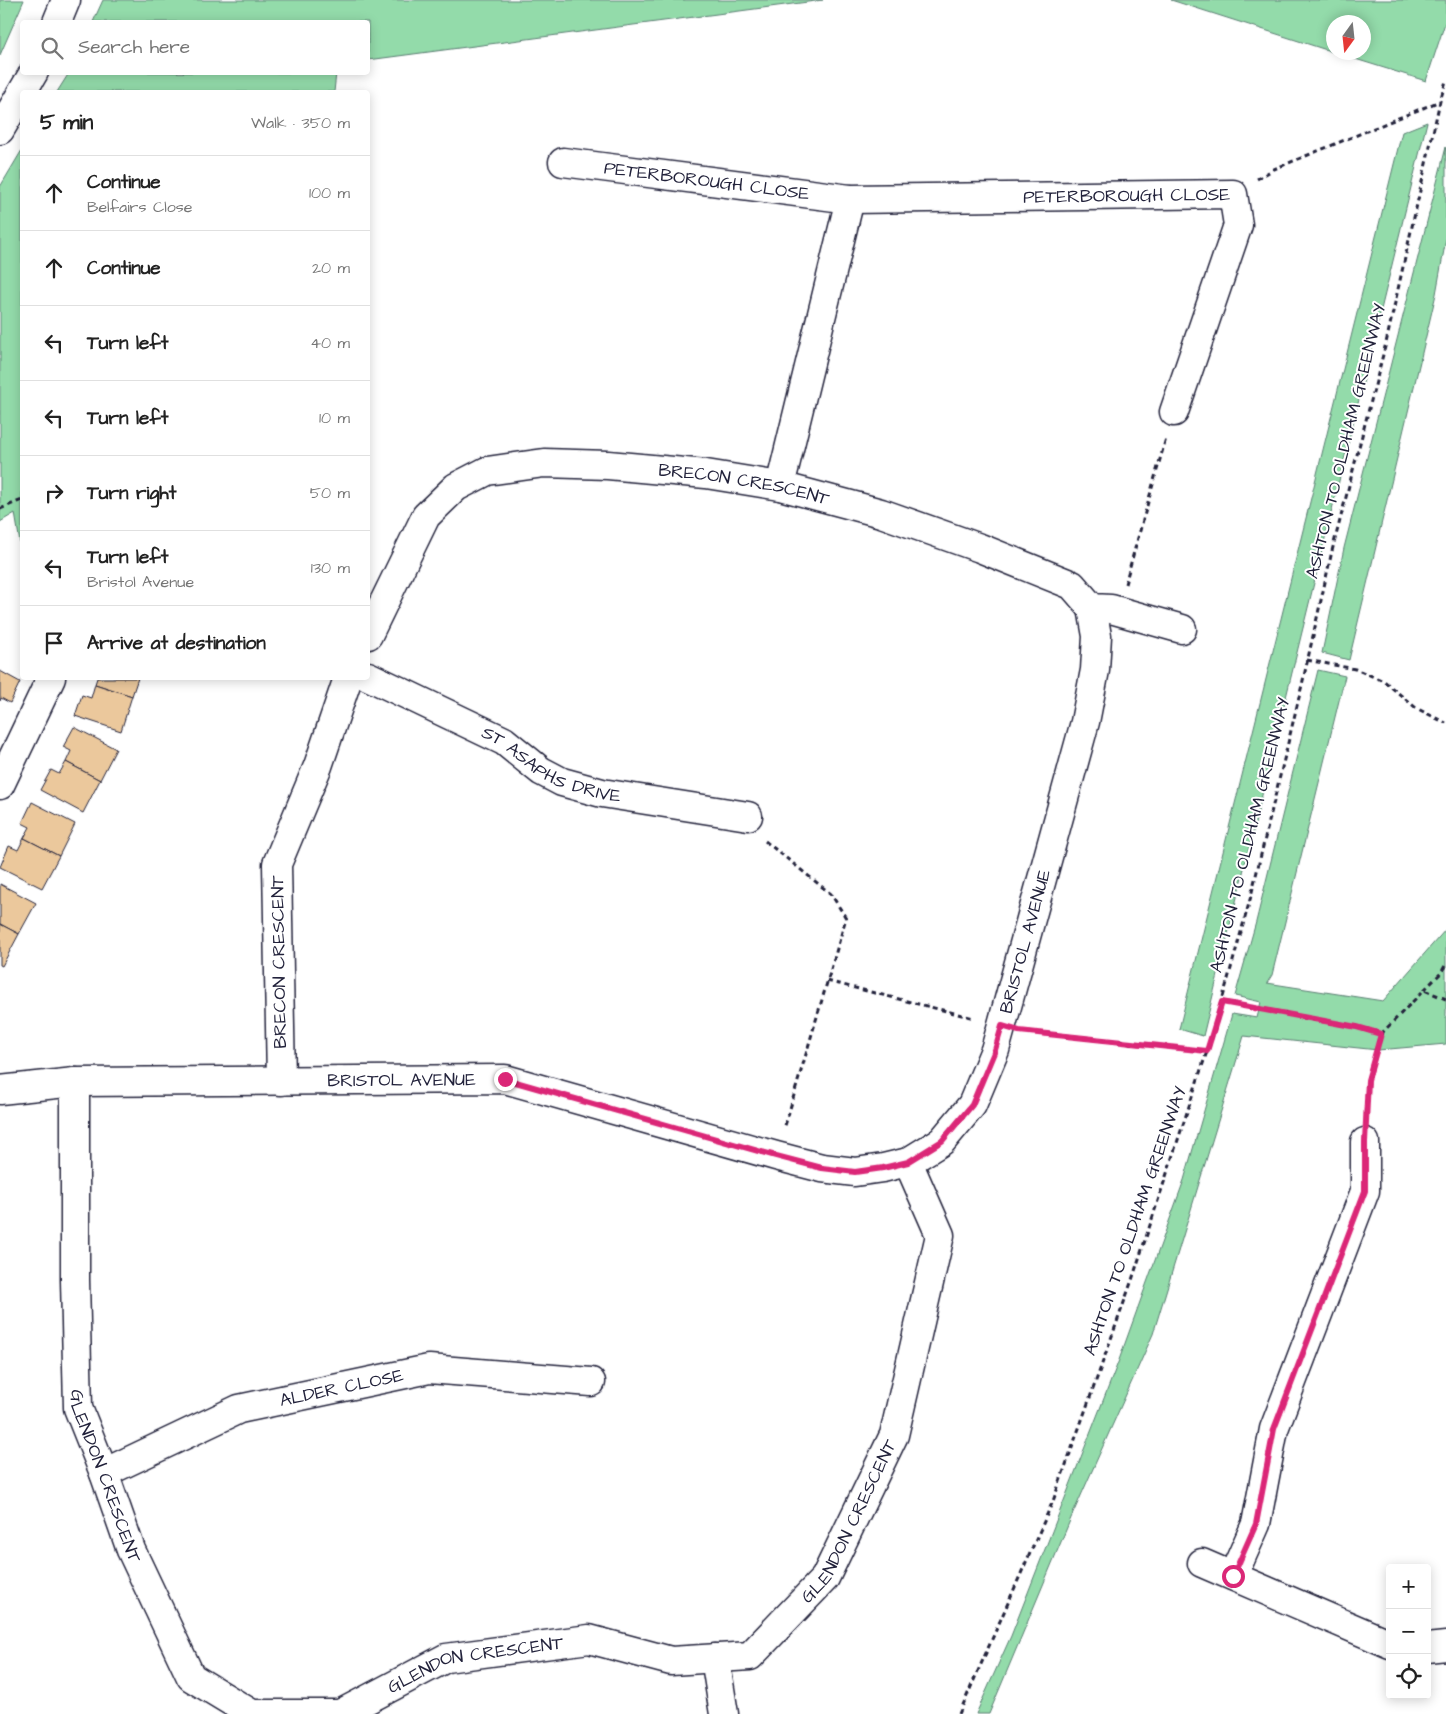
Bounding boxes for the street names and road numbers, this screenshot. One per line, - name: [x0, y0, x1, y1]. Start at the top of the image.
- street label: PETERBOROUGH CLOSE: [603, 155, 811, 206]
- street label: PETERBOROUGH CLOSE: [1023, 182, 1231, 209]
- street label: ASHTON TO OLDHAM GREENWAY: [1300, 300, 1392, 581]
- street label: BRECON CRESCENT: [657, 457, 833, 511]
- street label: ASHTON TO OLDHAM GREENWAY: [1204, 694, 1296, 975]
- street label: ST ASAPHS DRIVE: [478, 720, 623, 808]
- street label: BRISTOL AVENUE: [993, 866, 1057, 1016]
- street label: BRECON CRESCENT: [265, 874, 293, 1049]
- street label: BRISTOL AVENUE: [327, 1067, 476, 1093]
- street label: ASHTON TO OLDHAM GREENWAY: [1077, 1083, 1193, 1359]
- street label: ALDER CLOSE: [277, 1362, 406, 1413]
- street label: GLENDON CRESCENT: [64, 1389, 148, 1568]
- street label: GLENDON CRESCENT: [795, 1434, 903, 1609]
- street label: GLENDON CRESCENT: [383, 1630, 566, 1699]

